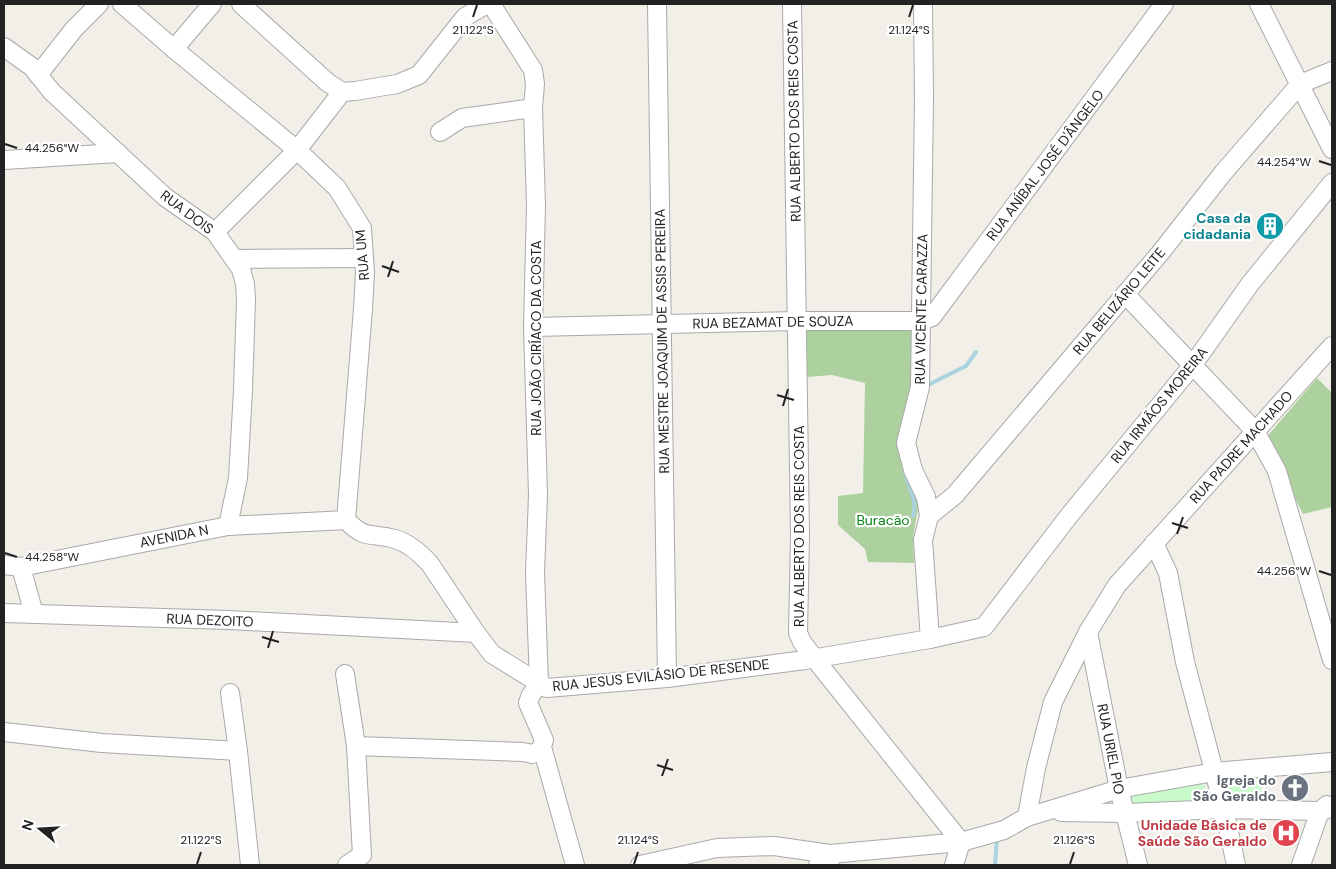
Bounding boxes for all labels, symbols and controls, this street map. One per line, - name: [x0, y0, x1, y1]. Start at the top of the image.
- street label: RUA ALBERTO DOS REIS COSTA: [783, 20, 805, 222]
- text: 21.122°S: [452, 22, 494, 38]
- text: 21.124°S: [888, 22, 930, 38]
- street label: RUA ANÍBAL JOSÉ D'ÂNGELO: [982, 86, 1108, 244]
- text: 44.256°W: [25, 140, 80, 156]
- text: 44.254°W: [1257, 154, 1311, 170]
- street label: RUA DOIS: [157, 186, 217, 238]
- street label: RUA MESTRE JOAQUIM DE ASSIS PEREIRA: [651, 208, 673, 474]
- place label: Casa da cidadania: [1183, 209, 1251, 243]
- building icon: Casa da cidadania: [1255, 211, 1285, 241]
- street label: RUA UM: [351, 229, 373, 281]
- street label: RUA VICENTE CARAZZA: [911, 233, 931, 385]
- street label: RUA JOÃO CIRÍACO DA COSTA: [527, 240, 545, 436]
- street label: RUA BELIZÁRIO LEITE: [1069, 244, 1169, 358]
- street label: RUA BEZAMAT DE SOUZA: [692, 312, 854, 332]
- street label: RUA IRMÃOS MOREIRA: [1107, 343, 1211, 467]
- street label: RUA PADRE MACHADO: [1186, 387, 1297, 507]
- street label: RUA ALBERTO DOS REIS COSTA: [790, 425, 808, 627]
- park label: Buracão: [856, 511, 910, 529]
- street label: AVENIDA N: [138, 521, 210, 551]
- text: 44.258°W: [25, 549, 79, 565]
- text: 44.256°W: [1257, 563, 1312, 579]
- street label: RUA DEZOITO: [166, 609, 254, 631]
- street label: RUA JESUS EVILÁSIO DE RESENDE: [552, 655, 770, 695]
- street label: RUA URIEL PIO: [1093, 702, 1129, 796]
- place label: Igreja do São Geraldo: [1193, 771, 1276, 805]
- church icon: Igreja do São Geraldo: [1280, 773, 1310, 803]
- north arrow: [15, 804, 65, 854]
- place label: Unidade Básica de Saúde São Geraldo: [1138, 816, 1267, 850]
- text: N: [17, 817, 38, 833]
- hospital icon: Unidade Básica de Saúde São Geraldo: [1271, 818, 1301, 848]
- text: 21.122°S: [180, 832, 222, 848]
- text: 21.124°S: [617, 832, 659, 848]
- text: 21.126°S: [1053, 832, 1095, 848]

